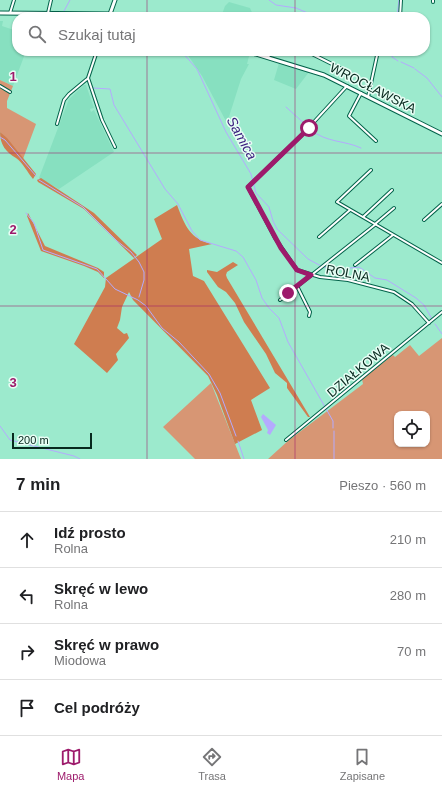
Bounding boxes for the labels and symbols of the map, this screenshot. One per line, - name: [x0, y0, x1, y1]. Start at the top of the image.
- street label: WROCŁAWSKA: [327, 60, 419, 116]
- text: 1: [9, 69, 17, 84]
- water label: Samica: [224, 114, 260, 162]
- route start: [300, 119, 318, 137]
- text: 2: [9, 222, 17, 237]
- street label: ROLNA: [325, 261, 372, 285]
- route end: [279, 284, 297, 302]
- street label: DZIAŁKOWA: [324, 340, 392, 400]
- text: 3: [9, 375, 17, 390]
- scale bar: [12, 431, 92, 450]

